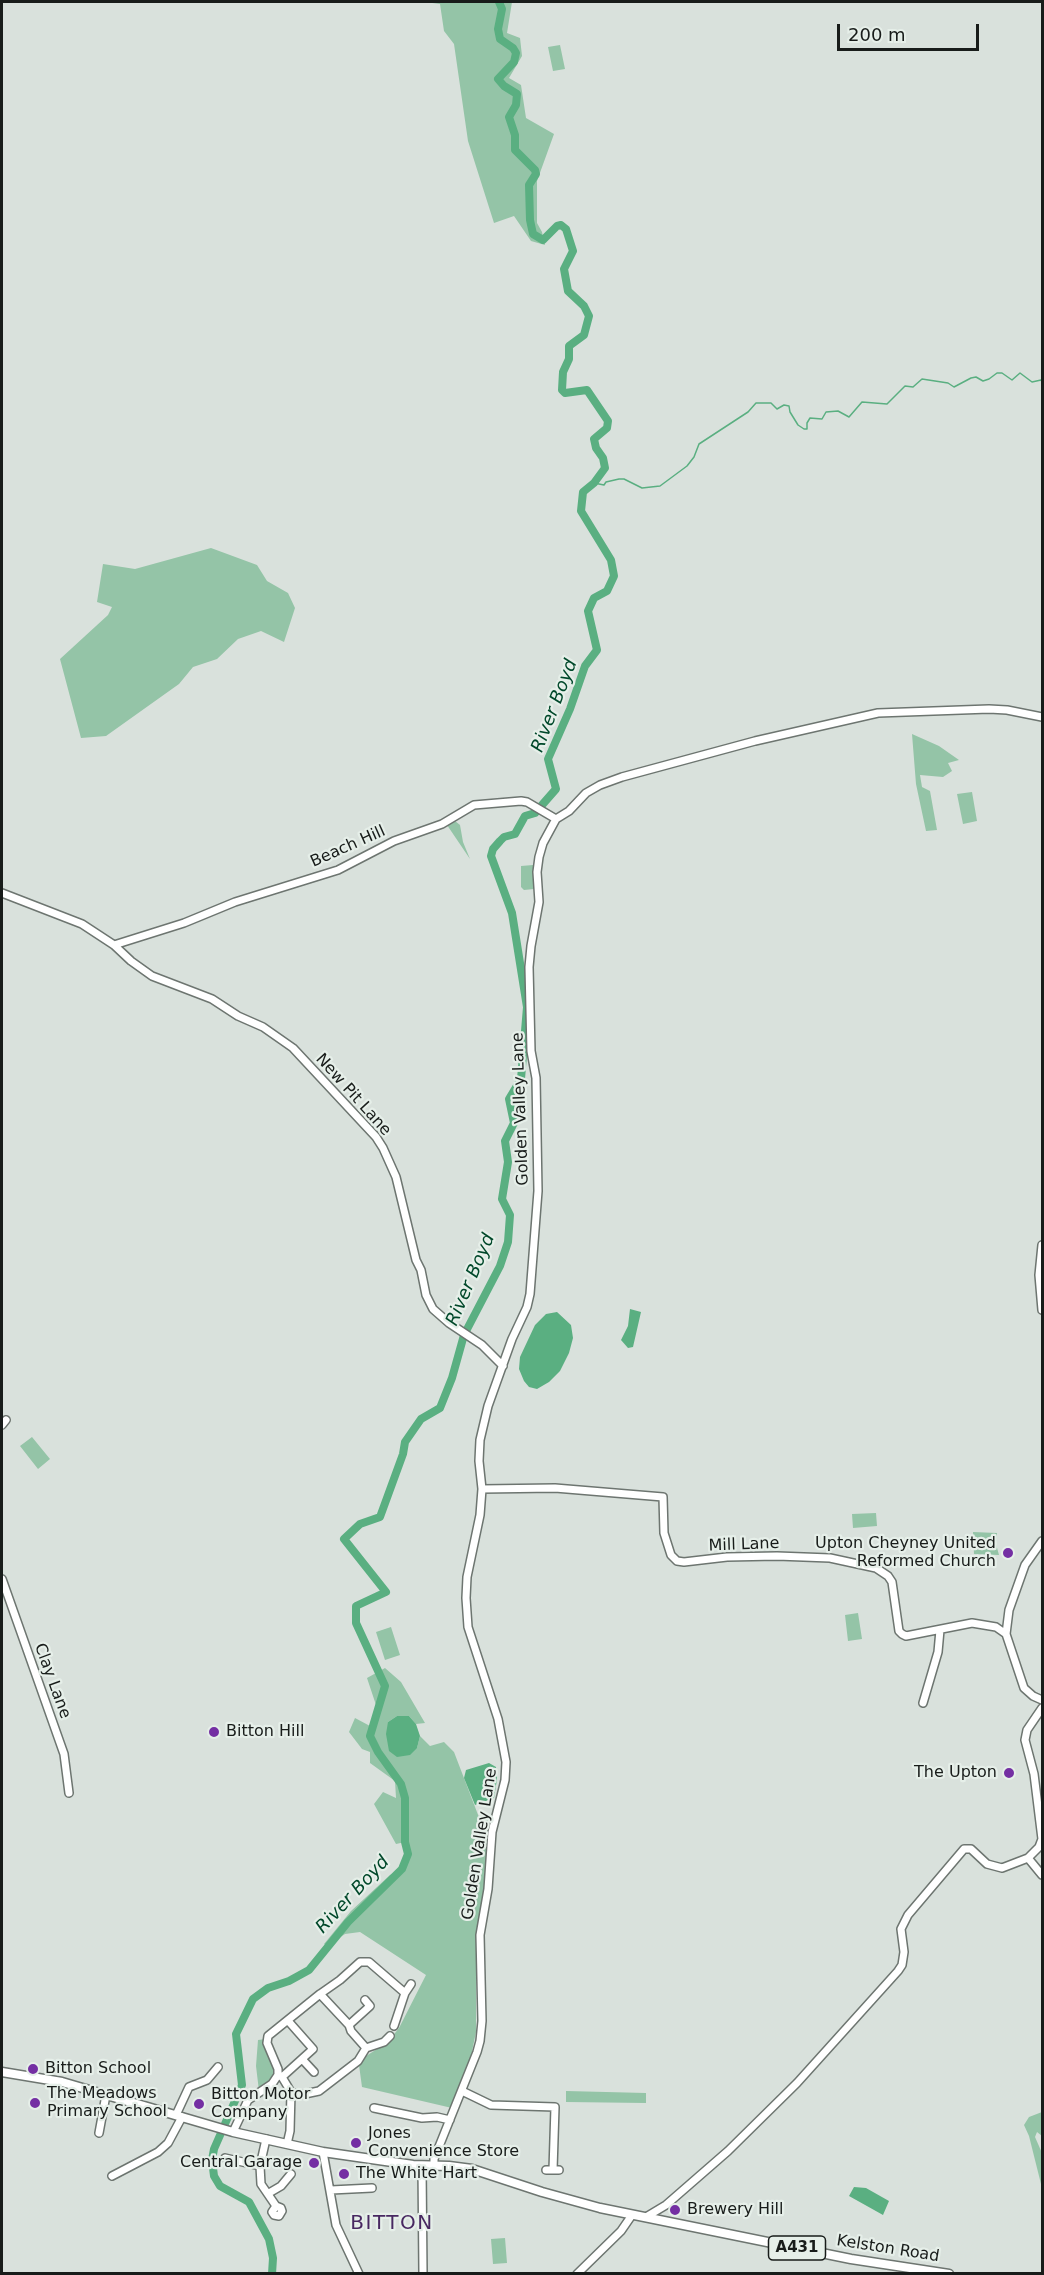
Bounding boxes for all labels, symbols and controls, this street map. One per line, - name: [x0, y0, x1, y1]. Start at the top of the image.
- scale bar: [840, 12, 982, 50]
- text: 200 m: [848, 24, 906, 45]
- water label: River Boyd: [527, 656, 583, 756]
- street label: Beach Hill: [308, 822, 388, 872]
- street label: Golden Valley Lane: [509, 1032, 533, 1186]
- street label: New Pit Lane: [311, 1050, 395, 1140]
- water label: River Boyd: [442, 1231, 500, 1329]
- street label: Mill Lane: [708, 1534, 780, 1556]
- place label: Upton Cheyney United Reformed Church: [815, 1534, 996, 1572]
- marker: Upton Cheyney United Reformed Church: [1001, 1546, 1015, 1560]
- street label: Clay Lane: [30, 1641, 74, 1721]
- place label: Bitton Hill: [226, 1722, 304, 1742]
- marker: Bitton Hill: [207, 1725, 221, 1739]
- place label: The Upton: [914, 1763, 997, 1783]
- marker: The Upton: [1002, 1766, 1016, 1780]
- street label: Golden Valley Lane: [459, 1767, 501, 1921]
- water label: River Boyd: [312, 1852, 394, 1938]
- place label: Bitton School: [45, 2059, 151, 2079]
- marker: Bitton School: [26, 2062, 40, 2076]
- place label: The Meadows Primary School: [47, 2084, 167, 2122]
- place label: Bitton Motor Company: [211, 2085, 310, 2123]
- marker: The Meadows Primary School: [28, 2096, 42, 2110]
- marker: Bitton Motor Company: [192, 2097, 206, 2111]
- place label: Jones Convenience Store: [368, 2124, 519, 2162]
- marker: Jones Convenience Store: [349, 2136, 363, 2150]
- place label: Central Garage: [180, 2153, 302, 2173]
- marker: Central Garage: [307, 2156, 321, 2170]
- place label: The White Hart: [356, 2164, 477, 2184]
- marker: The White Hart: [337, 2167, 351, 2181]
- place label: Brewery Hill: [687, 2200, 783, 2220]
- marker: Brewery Hill: [668, 2203, 682, 2217]
- district label: BITTON: [350, 2212, 434, 2236]
- street label: Kelston Road: [835, 2231, 941, 2267]
- road number: A431: [768, 2236, 826, 2260]

